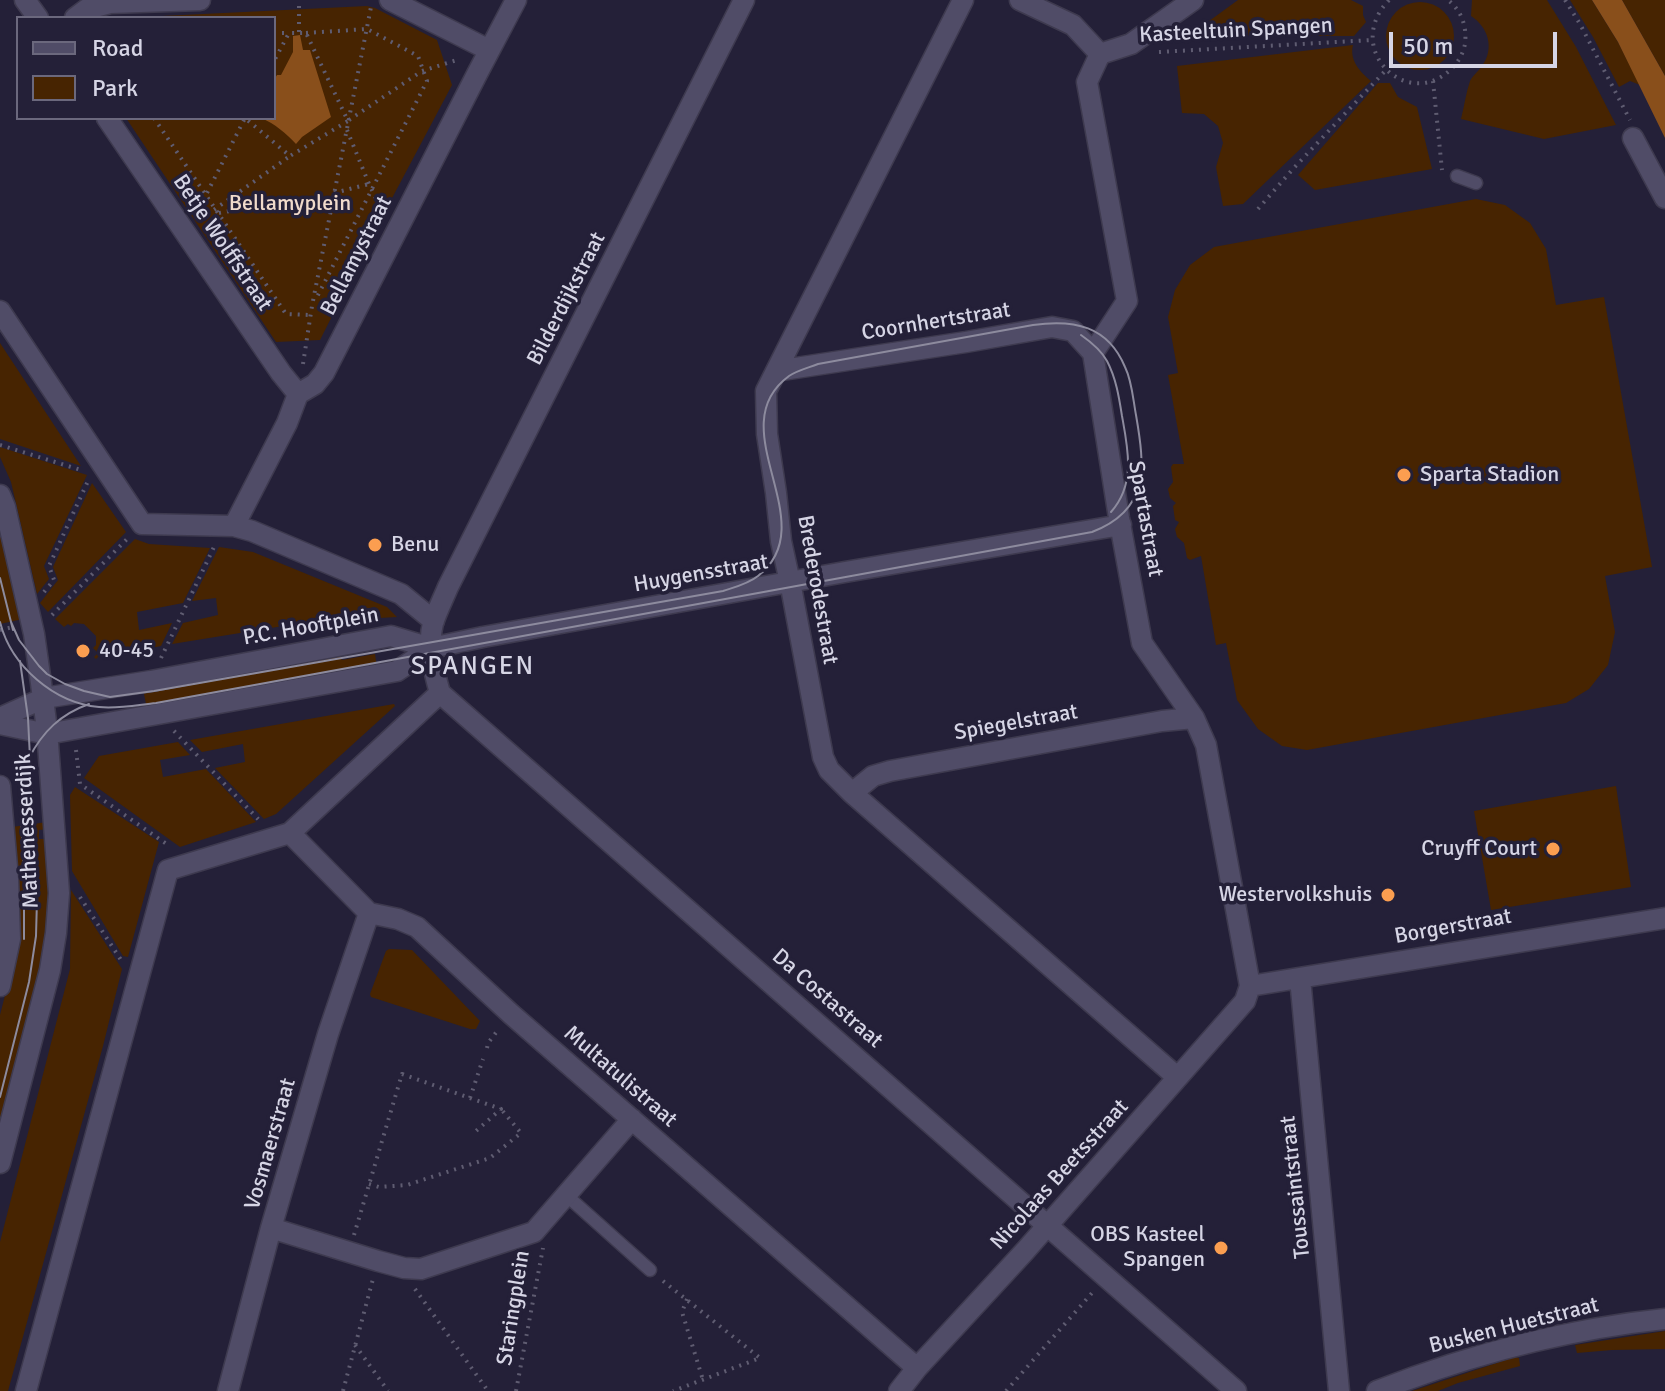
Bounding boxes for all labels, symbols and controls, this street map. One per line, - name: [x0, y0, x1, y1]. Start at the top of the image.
- street label: Kasteeltuin Spangen: [1139, 13, 1333, 49]
- legend: [16, 16, 276, 120]
- scale bar: [1393, 16, 1561, 66]
- text: 50 m: [1403, 31, 1453, 61]
- text: Road: [92, 33, 143, 63]
- text: Park: [92, 73, 138, 103]
- street label: Betje Wolffstraat: [167, 170, 277, 316]
- park label: Bellamyplein: [229, 191, 351, 217]
- street label: Bellamystraat: [316, 192, 398, 320]
- street label: Bilderdijkstraat: [522, 228, 612, 370]
- street label: Coornhertstraat: [860, 297, 1012, 347]
- street label: Spartastraat: [1122, 459, 1168, 579]
- place label: Sparta Stadion: [1420, 462, 1559, 488]
- marker: Sparta Stadion: [1395, 466, 1413, 484]
- street label: Brederodestraat: [791, 513, 843, 667]
- place label: Benu: [391, 532, 439, 558]
- marker: Benu: [366, 536, 384, 554]
- street label: Huygensstraat: [632, 549, 770, 599]
- street label: P.C. Hooftplein: [241, 602, 381, 652]
- place label: 40-45: [99, 638, 154, 664]
- marker: 40-45: [74, 642, 92, 660]
- district label: SPANGEN: [411, 651, 535, 683]
- street label: Spiegelstraat: [952, 699, 1080, 747]
- street label: Mathenesserdijk: [11, 753, 45, 909]
- place label: Cruyff Court: [1421, 836, 1537, 862]
- marker: Cruyff Court: [1544, 840, 1562, 858]
- place label: Westervolkshuis: [1218, 882, 1372, 908]
- marker: Westervolkshuis: [1379, 886, 1397, 904]
- street label: Borgerstraat: [1392, 904, 1514, 950]
- street label: Da Costastraat: [766, 944, 888, 1054]
- street label: Multatulistraat: [558, 1021, 682, 1133]
- street label: Vosmaerstraat: [240, 1075, 302, 1213]
- street label: Nicolaas Beetsstraat: [985, 1094, 1135, 1256]
- street label: Toussaintstraat: [1275, 1114, 1317, 1260]
- place label: OBS Kasteel Spangen: [1090, 1222, 1205, 1274]
- marker: OBS Kasteel Spangen: [1212, 1239, 1230, 1257]
- street label: Staringplein: [492, 1249, 536, 1367]
- street label: Busken Huetstraat: [1426, 1292, 1602, 1360]

